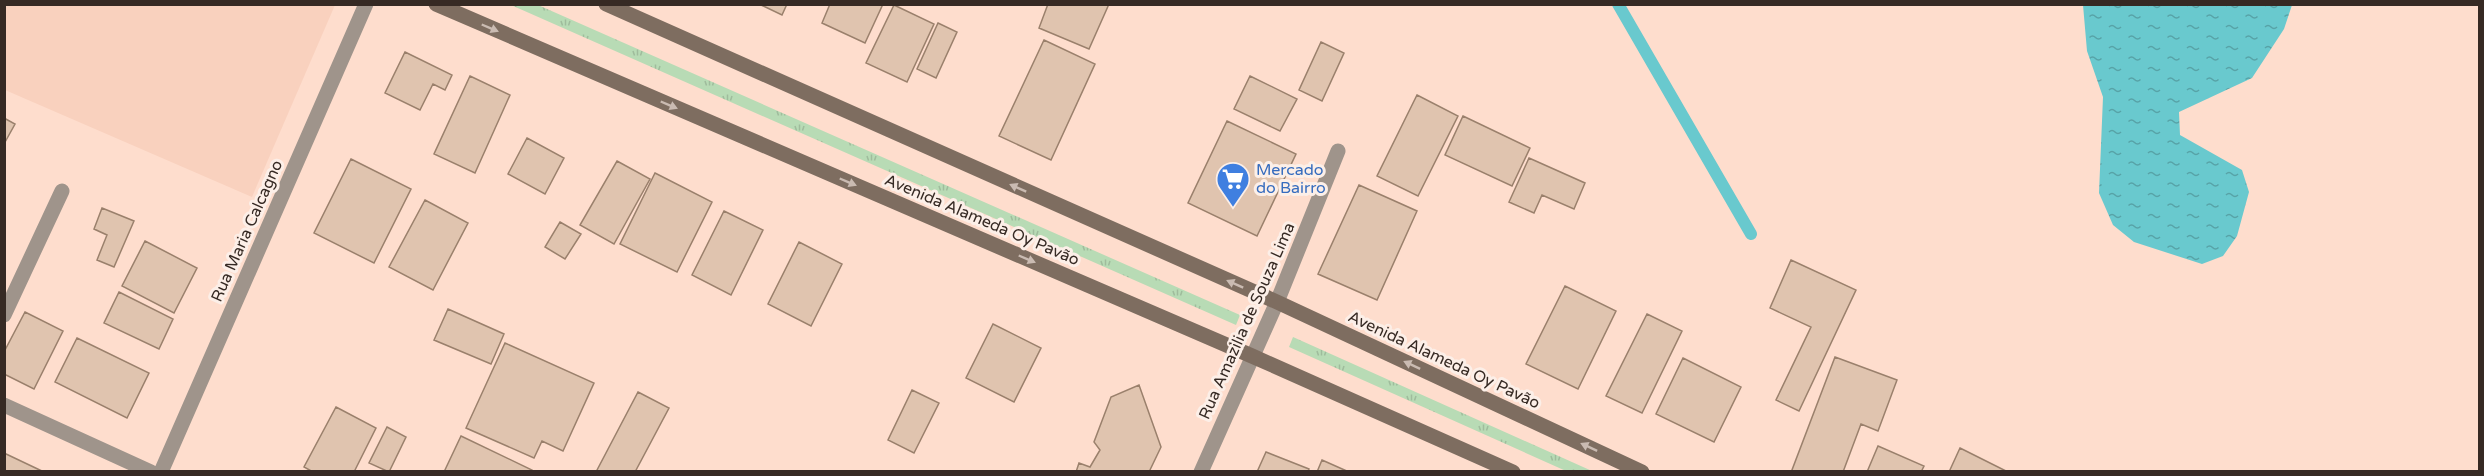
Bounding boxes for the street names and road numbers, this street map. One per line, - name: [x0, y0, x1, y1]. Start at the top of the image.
- street label: Rua Maria Calcagno: [207, 157, 287, 305]
- street label: Avenida Alameda Oy Pavão: [882, 170, 1082, 270]
- street label: Rua Amazilia de Souza Lima: [1194, 219, 1300, 423]
- street label: Avenida Alameda Oy Pavão: [1345, 307, 1543, 413]

